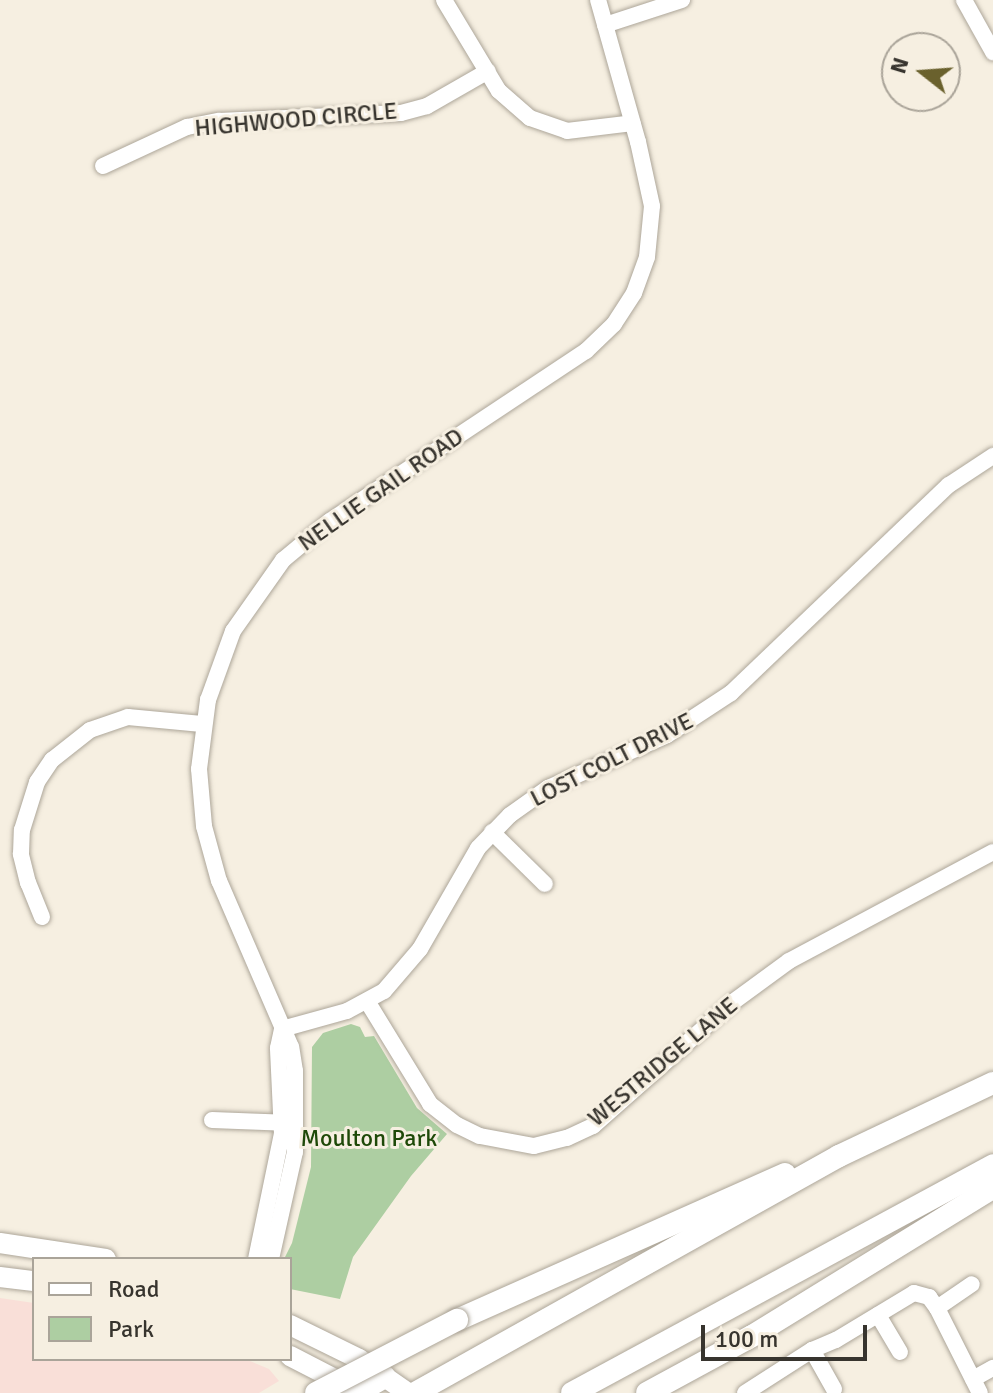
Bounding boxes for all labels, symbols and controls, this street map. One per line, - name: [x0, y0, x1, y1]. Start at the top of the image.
- north arrow: [881, 32, 961, 112]
- text: N: [884, 54, 915, 77]
- street label: HIGHWOOD CIRCLE: [193, 97, 399, 143]
- street label: NELLIE GAIL ROAD: [293, 422, 469, 558]
- street label: LOST COLT DRIVE: [526, 707, 698, 813]
- street label: WESTRIDGE LANE: [582, 991, 744, 1133]
- park label: Moulton Park: [301, 1125, 437, 1153]
- legend: [32, 1257, 292, 1361]
- text: Road: [108, 1274, 159, 1304]
- scale bar: [705, 1309, 871, 1359]
- text: Park: [108, 1314, 154, 1344]
- text: 100 m: [715, 1324, 778, 1354]

